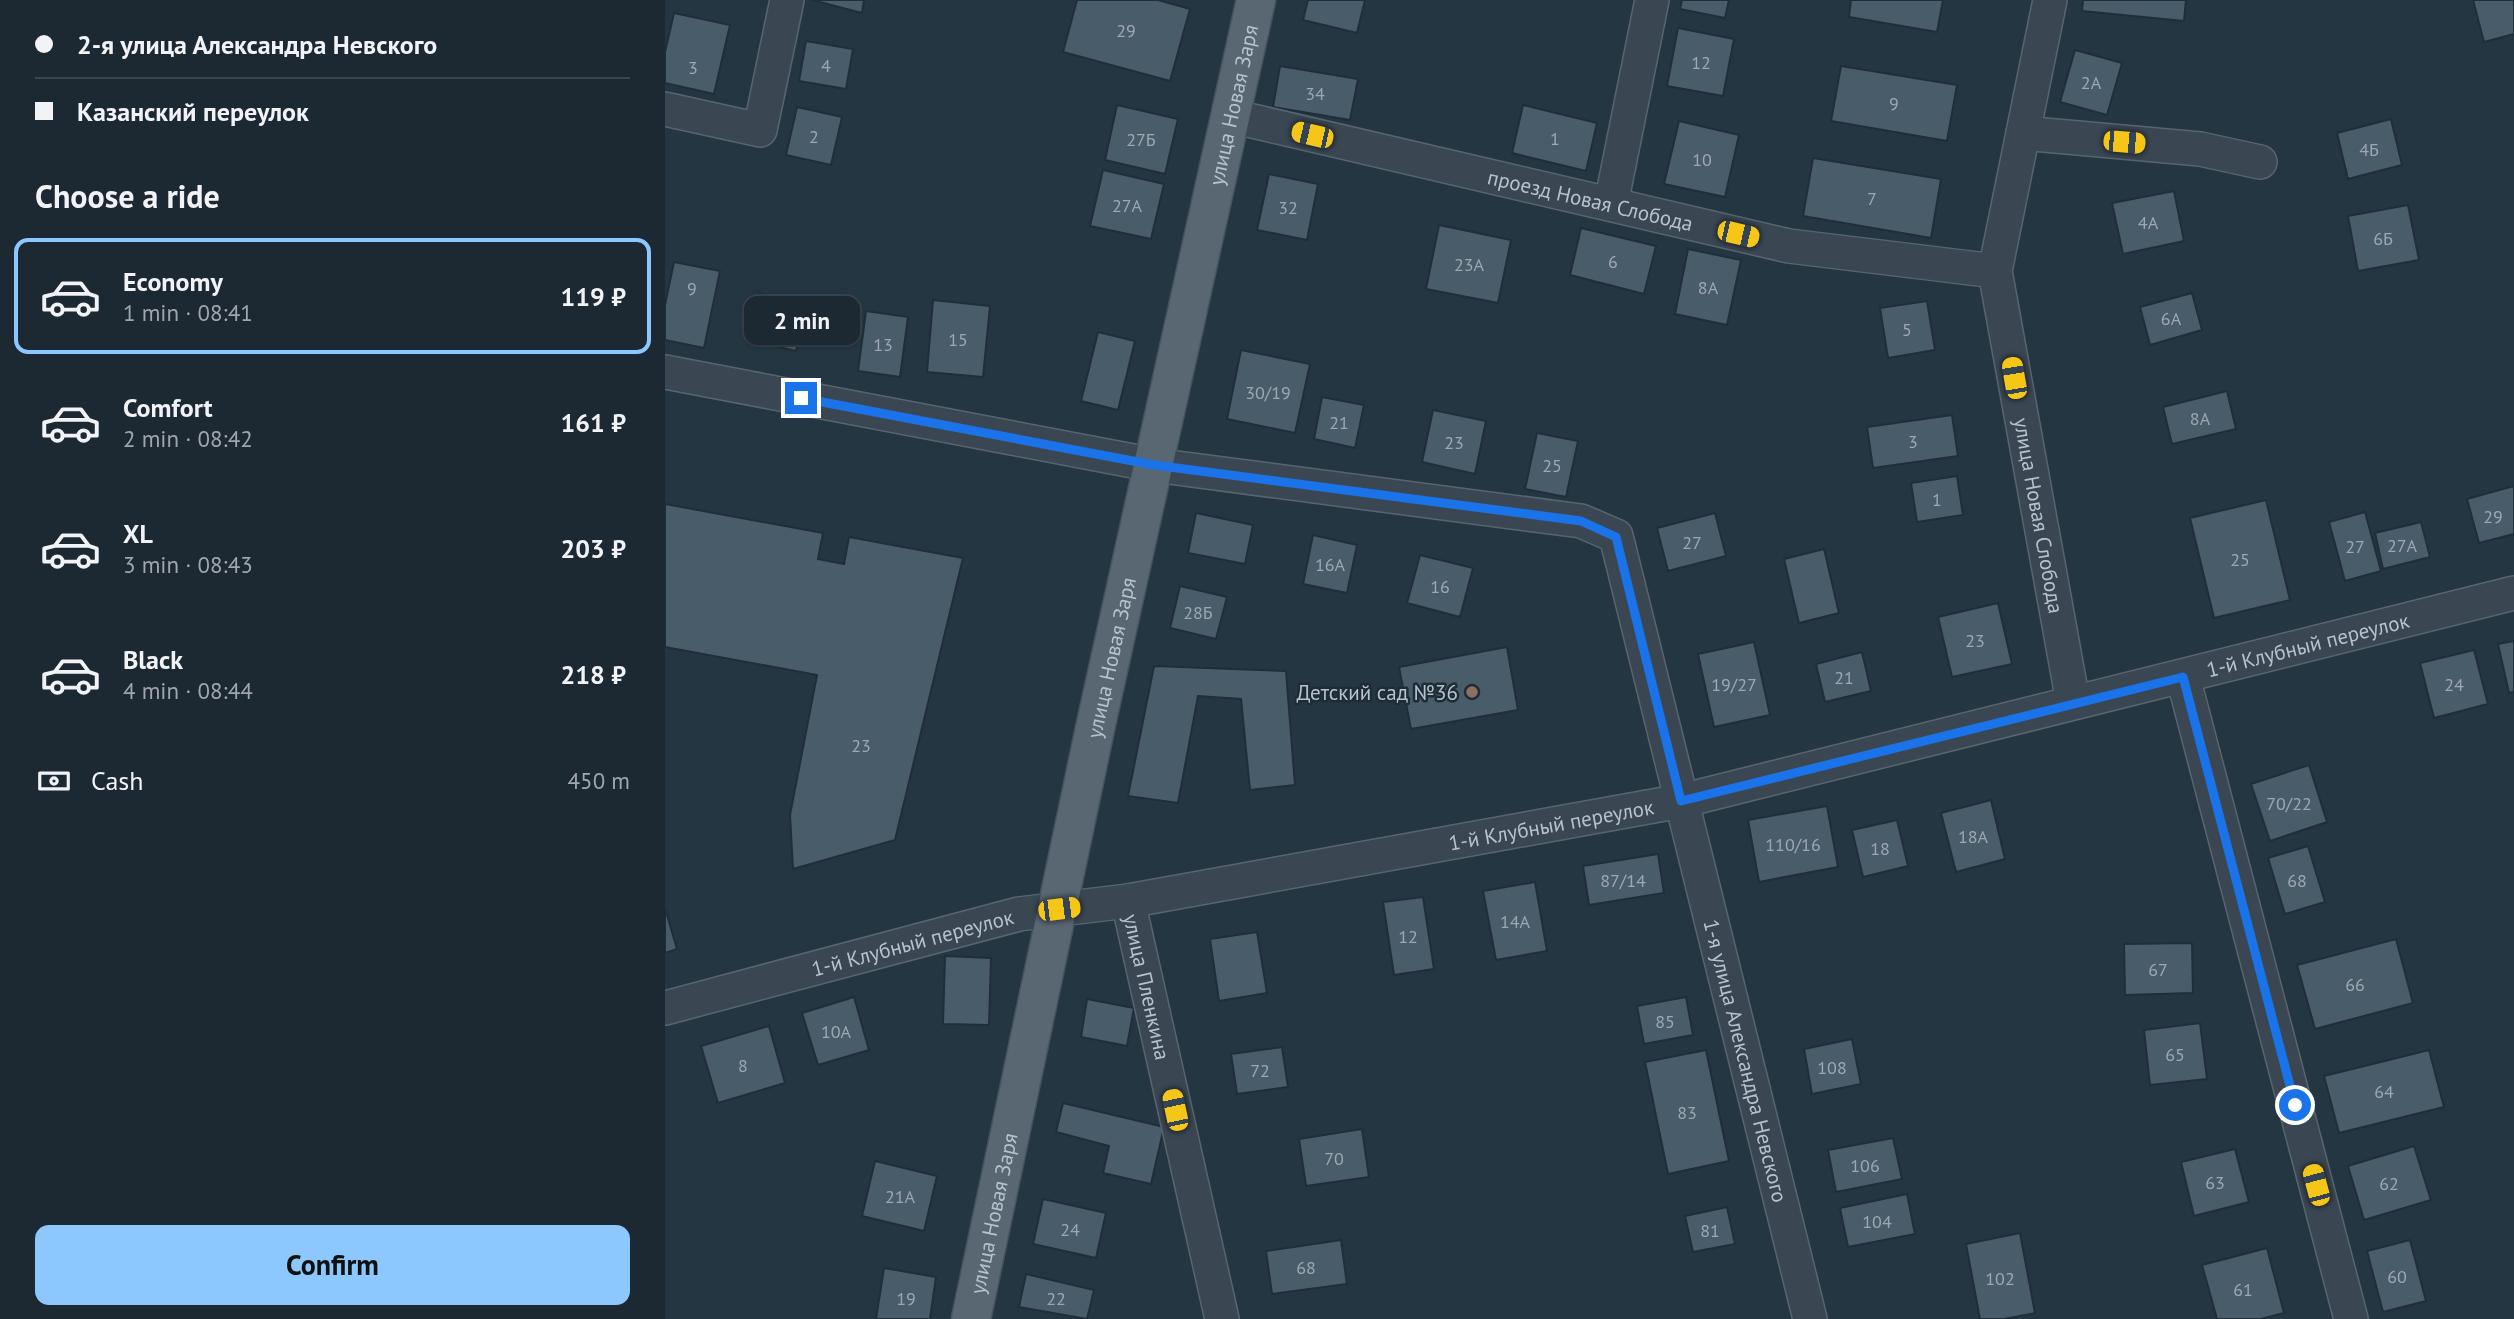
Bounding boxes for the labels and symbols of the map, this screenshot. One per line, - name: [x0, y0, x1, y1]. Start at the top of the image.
- house number: 29: [1116, 19, 1136, 42]
- street label: улица Новая Заря: [1202, 22, 1264, 188]
- house number: 12: [1691, 51, 1711, 74]
- house number: 4: [821, 54, 831, 77]
- house number: 3: [688, 56, 698, 79]
- house number: 2А: [2081, 71, 2102, 94]
- house number: 34: [1305, 82, 1325, 105]
- house number: 9: [1889, 92, 1899, 115]
- car: [1290, 120, 1335, 150]
- house number: 2: [809, 125, 819, 148]
- house number: 1: [1550, 127, 1560, 150]
- house number: 27Б: [1126, 128, 1156, 151]
- car: [2103, 130, 2146, 154]
- house number: 4Б: [2359, 138, 2379, 161]
- house number: 10: [1692, 148, 1712, 171]
- street label: проезд Новая Слобода: [1485, 163, 1696, 237]
- house number: 7: [1867, 187, 1877, 210]
- house number: 27А: [1112, 194, 1143, 217]
- house number: 32: [1278, 196, 1298, 219]
- house number: 4А: [2138, 211, 2159, 234]
- car: [1716, 219, 1761, 249]
- house number: 6Б: [2373, 227, 2393, 250]
- house number: 6: [1608, 250, 1618, 273]
- house number: 23А: [1454, 253, 1485, 276]
- house number: 8А: [1698, 276, 1719, 299]
- house number: 9: [687, 277, 697, 300]
- callout: 2 min: [743, 296, 859, 346]
- house number: 6А: [2161, 307, 2182, 330]
- house number: 5: [1902, 318, 1912, 341]
- house number: 15: [948, 328, 968, 351]
- house number: 13: [873, 333, 893, 356]
- car: [2001, 355, 2028, 401]
- house number: 30/19: [1245, 381, 1291, 404]
- route end: [785, 382, 817, 414]
- house number: 8А: [2190, 407, 2211, 430]
- house number: 21: [1329, 411, 1349, 434]
- street label: улица Новая Слобода: [2008, 415, 2070, 616]
- house number: 3: [1908, 430, 1918, 453]
- house number: 23: [1444, 431, 1464, 454]
- house number: 25: [1542, 454, 1562, 477]
- house number: 1: [1932, 488, 1942, 511]
- house number: 29: [2483, 505, 2503, 528]
- house number: 27: [1682, 531, 1702, 554]
- house number: 27А: [2387, 534, 2418, 557]
- house number: 27: [2345, 535, 2365, 558]
- house number: 25: [2230, 548, 2250, 571]
- house number: 16А: [1315, 553, 1346, 576]
- street label: улица Новая Заря: [1080, 575, 1142, 741]
- house number: 16: [1430, 575, 1450, 598]
- house number: 28Б: [1183, 601, 1213, 624]
- street label: 1-й Клубный переулок: [2204, 606, 2412, 683]
- house number: 23: [1965, 629, 1985, 652]
- house number: 21: [1834, 666, 1854, 689]
- house number: 19/27: [1711, 673, 1757, 696]
- house number: 24: [2444, 673, 2464, 696]
- place label: Детский сад №36: [1296, 679, 1458, 706]
- marker: Детский сад №36: [1464, 684, 1480, 700]
- house number: 23: [851, 734, 871, 757]
- house number: 70/22: [2266, 792, 2312, 815]
- street label: 1-й Клубный переулок: [1446, 793, 1656, 856]
- house number: 18А: [1958, 825, 1989, 848]
- house number: 110/16: [1765, 833, 1821, 856]
- house number: 18: [1870, 837, 1890, 860]
- house number: 87/14: [1600, 869, 1646, 892]
- house number: 68: [2287, 869, 2307, 892]
- car: [1037, 896, 1082, 922]
- street label: 1-й Клубный переулок: [809, 903, 1016, 982]
- house number: 14А: [1500, 910, 1531, 933]
- street label: улица Пленкина: [1118, 911, 1177, 1062]
- street label: 1-я улица Александра Невского: [1698, 916, 1794, 1205]
- house number: 12: [1398, 925, 1418, 948]
- house number: 67: [2148, 958, 2168, 981]
- house number: 66: [2345, 973, 2365, 996]
- house number: 85: [1655, 1010, 1675, 1033]
- house number: 10А: [821, 1020, 852, 1043]
- house number: 65: [2165, 1043, 2185, 1066]
- house number: 8: [738, 1054, 748, 1077]
- house number: 108: [1817, 1056, 1847, 1079]
- house number: 72: [1250, 1059, 1270, 1082]
- house number: 64: [2374, 1080, 2394, 1103]
- car: [1161, 1087, 1190, 1133]
- route start: [2279, 1089, 2311, 1121]
- house number: 83: [1677, 1101, 1697, 1124]
- street label: улица Новая Заря: [963, 1130, 1023, 1296]
- house number: 70: [1324, 1147, 1344, 1170]
- house number: 106: [1850, 1154, 1880, 1177]
- car: [2301, 1162, 2332, 1208]
- house number: 63: [2205, 1171, 2225, 1194]
- house number: 62: [2379, 1172, 2399, 1195]
- house number: 21А: [885, 1185, 916, 1208]
- house number: 104: [1862, 1210, 1892, 1233]
- house number: 24: [1060, 1218, 1080, 1241]
- house number: 81: [1700, 1219, 1720, 1242]
- house number: 68: [1296, 1256, 1316, 1279]
- house number: 60: [2387, 1265, 2407, 1288]
- house number: 102: [1985, 1267, 2015, 1290]
- house number: 61: [2233, 1278, 2253, 1301]
- house number: 19: [896, 1287, 916, 1310]
- house number: 22: [1046, 1287, 1066, 1310]

